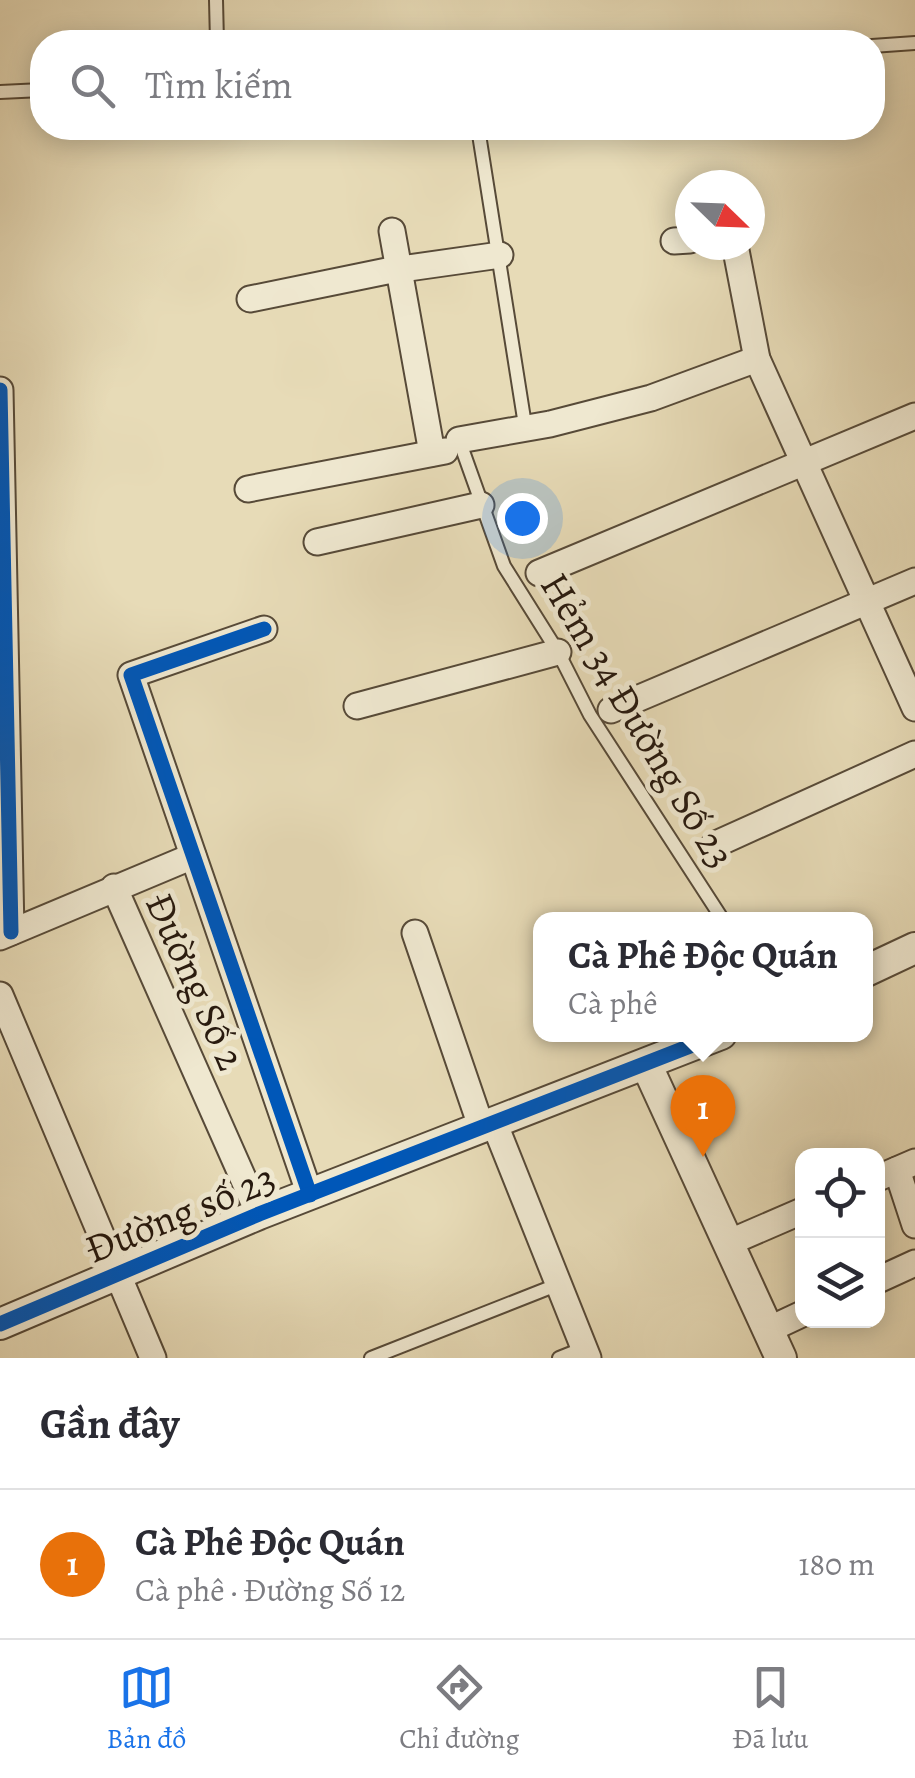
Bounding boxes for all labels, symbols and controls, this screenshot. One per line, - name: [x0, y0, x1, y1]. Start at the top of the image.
- search box: [30, 30, 885, 140]
- icon: search: [65, 58, 120, 113]
- text: Tìm kiếm: [145, 59, 293, 111]
- north arrow: [675, 170, 765, 260]
- your location: [497, 493, 548, 544]
- street label: Hẻm 34 Đường Số 23: [527, 562, 748, 879]
- street label: Đường Số 2: [132, 884, 259, 1078]
- popup: [533, 912, 873, 1042]
- text: Cà Phê Độc Quán: [568, 929, 838, 981]
- text: Cà phê: [568, 981, 658, 1025]
- pin: 1: [670, 1074, 736, 1157]
- map controls: [795, 1148, 885, 1328]
- button: locate: [795, 1148, 885, 1238]
- street label: Đường số 23: [77, 1150, 284, 1277]
- button: layers: [795, 1238, 885, 1328]
- text: Gần đây: [40, 1395, 180, 1452]
- text: Cà Phê Độc Quán: [135, 1516, 405, 1568]
- text: 1: [67, 1542, 78, 1586]
- text: 180 m: [799, 1542, 875, 1586]
- text: Cà phê · Đường Số 12: [135, 1568, 405, 1612]
- tab: Bản đồ: [107, 1660, 186, 1758]
- tab: Chỉ đường: [399, 1660, 519, 1758]
- tab: Đã lưu: [732, 1660, 808, 1758]

